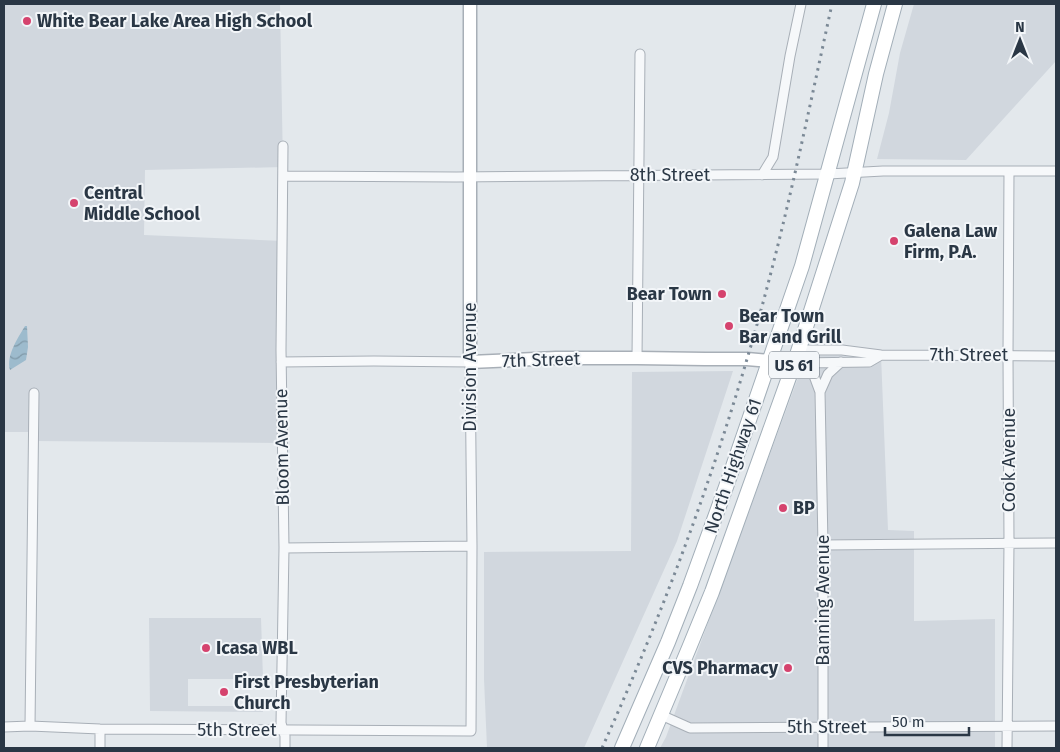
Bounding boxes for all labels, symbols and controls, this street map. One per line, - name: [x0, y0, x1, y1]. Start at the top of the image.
- place label: White Bear Lake Area High School: [37, 10, 313, 32]
- marker: White Bear Lake Area High School: [21, 15, 33, 27]
- north arrow: [995, 15, 1045, 65]
- text: N: [1015, 19, 1025, 36]
- street label: 8th Street: [630, 164, 711, 186]
- place label: Central Middle School: [84, 182, 201, 225]
- marker: Central Middle School: [68, 197, 80, 209]
- place label: Galena Law Firm, P.A.: [904, 220, 998, 263]
- marker: Galena Law Firm, P.A.: [888, 235, 900, 247]
- place label: Bear Town: [627, 283, 712, 305]
- marker: Bear Town: [716, 288, 728, 300]
- street label: Division Avenue: [459, 302, 481, 432]
- place label: Bear Town Bar and Grill: [739, 305, 842, 348]
- marker: Bear Town Bar and Grill: [723, 320, 735, 332]
- street label: 7th Street: [930, 344, 1009, 366]
- street label: 7th Street: [501, 348, 581, 372]
- road number: US 61: [769, 352, 819, 378]
- street label: Bloom Avenue: [270, 388, 294, 506]
- street label: North Highway 61: [700, 396, 766, 536]
- street label: Cook Avenue: [998, 408, 1020, 512]
- place label: BP: [793, 497, 815, 519]
- marker: BP: [777, 502, 789, 514]
- street label: Banning Avenue: [812, 534, 834, 666]
- place label: Icasa WBL: [216, 637, 298, 659]
- marker: Icasa WBL: [200, 642, 212, 654]
- place label: CVS Pharmacy: [662, 657, 779, 679]
- marker: CVS Pharmacy: [782, 662, 794, 674]
- place label: First Presbyterian Church: [234, 671, 379, 714]
- marker: First Presbyterian Church: [218, 686, 230, 698]
- scale bar: [885, 704, 969, 736]
- text: 50 m: [892, 713, 925, 731]
- street label: 5th Street: [787, 716, 867, 738]
- street label: 5th Street: [197, 719, 277, 741]

